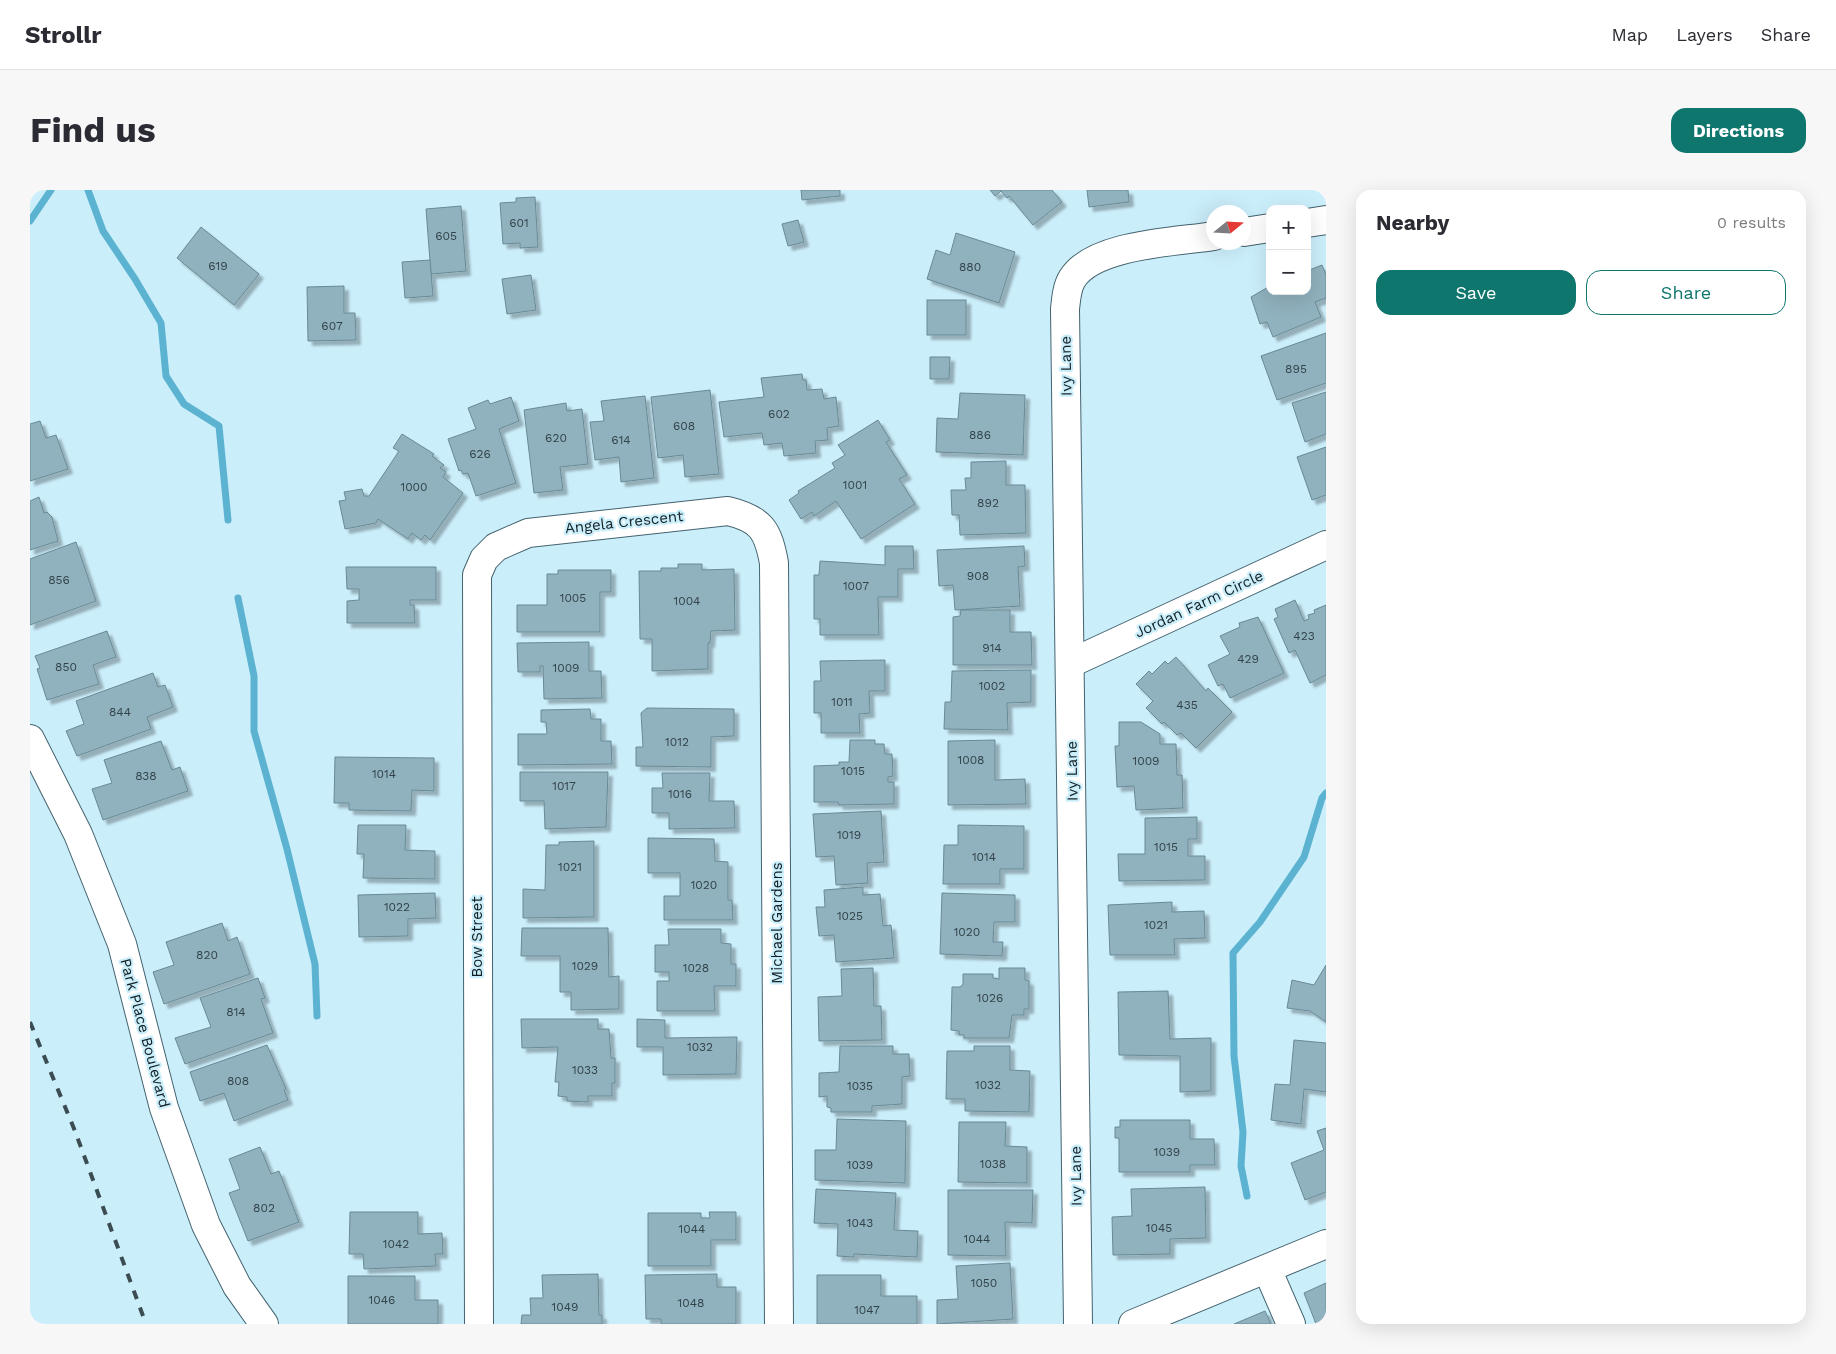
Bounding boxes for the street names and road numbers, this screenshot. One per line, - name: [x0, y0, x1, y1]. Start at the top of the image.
- street label: Ivy Lane: [1056, 336, 1076, 396]
- street label: Angela Crescent: [564, 507, 685, 537]
- street label: Jordan Farm Circle: [1132, 566, 1266, 642]
- street label: Ivy Lane: [1062, 741, 1082, 801]
- street label: Michael Gardens: [768, 862, 786, 984]
- street label: Bow Street: [468, 896, 486, 978]
- street label: Park Place Boulevard: [116, 956, 174, 1110]
- street label: Ivy Lane: [1066, 1146, 1086, 1206]

